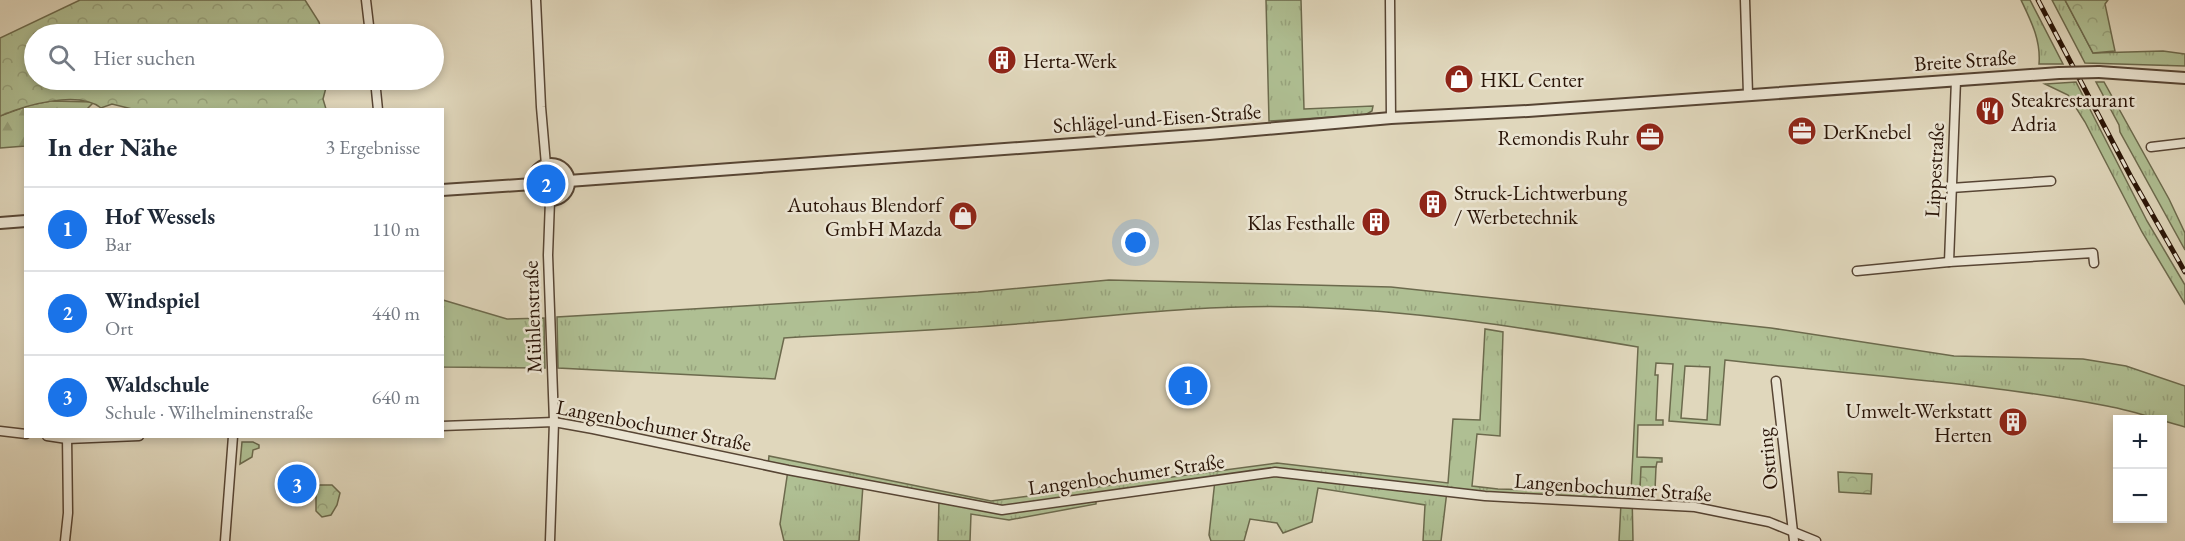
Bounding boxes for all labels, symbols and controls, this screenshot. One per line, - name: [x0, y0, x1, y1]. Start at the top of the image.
- search box: [24, 24, 444, 90]
- icon: search: [45, 41, 78, 74]
- text: Hier suchen: [93, 43, 196, 72]
- street label: Breite Straße: [1913, 43, 2017, 77]
- building icon: Herta-Werk: [986, 44, 1018, 76]
- place label: Herta-Werk: [1023, 47, 1118, 74]
- shop icon: HKL Center: [1443, 63, 1475, 95]
- place label: HKL Center: [1480, 66, 1584, 93]
- place label: Steakrestaurant Adria: [2010, 86, 2135, 137]
- restaurant icon: Steakrestaurant Adria: [1974, 95, 2006, 127]
- street label: Schlägel-und-Eisen-Straße: [1052, 97, 1262, 139]
- office icon: DerKnebel: [1786, 115, 1818, 147]
- place label: DerKnebel: [1823, 118, 1912, 145]
- office icon: Remondis Ruhr: [1634, 121, 1666, 153]
- street label: Lippestraße: [1918, 122, 1950, 218]
- place label: Remondis Ruhr: [1497, 124, 1629, 151]
- text: In der Nähe: [48, 130, 177, 164]
- text: 3 Ergebnisse: [325, 134, 420, 160]
- pin: 2: [526, 162, 566, 207]
- place label: Struck-Lichtwerbung / Werbetechnik: [1454, 179, 1628, 230]
- building icon: Struck-Lichtwerbung / Werbetechnik: [1417, 188, 1449, 220]
- place label: Autohaus Blendorf GmbH Mazda: [786, 191, 944, 242]
- shop icon: Autohaus Blendorf GmbH Mazda: [947, 200, 979, 232]
- text: Hof Wessels: [105, 202, 215, 231]
- building icon: Klas Festhalle: [1360, 206, 1392, 238]
- place label: Klas Festhalle: [1247, 209, 1355, 236]
- text: 1: [62, 216, 73, 242]
- text: 110 m: [372, 216, 420, 242]
- your location: [1121, 228, 1150, 257]
- text: Bar: [105, 231, 131, 257]
- street label: Mühlenstraße: [517, 260, 547, 374]
- text: Windspiel: [105, 286, 200, 315]
- text: 2: [62, 300, 73, 326]
- text: 440 m: [372, 300, 420, 326]
- text: Ort: [105, 315, 133, 341]
- pin: 1: [1168, 364, 1208, 408]
- text: Waldschule: [105, 370, 209, 399]
- text: 3: [62, 384, 73, 410]
- text: 640 m: [372, 384, 420, 410]
- street label: Langenbochumer Straße: [554, 393, 754, 457]
- place label: Umwelt-Werkstatt Herten: [1846, 397, 1992, 448]
- text: Schule · Wilhelminenstraße: [105, 399, 313, 425]
- building icon: Umwelt-Werkstatt Herten: [1997, 406, 2029, 438]
- map controls: [2113, 415, 2167, 523]
- button: +: [2113, 415, 2167, 469]
- street label: Ostring: [1750, 426, 1784, 491]
- street label: Langenbochumer Straße: [1026, 447, 1226, 501]
- pin: 3: [278, 462, 316, 506]
- street label: Langenbochumer Straße: [1513, 467, 1713, 507]
- button: −: [2113, 469, 2167, 523]

